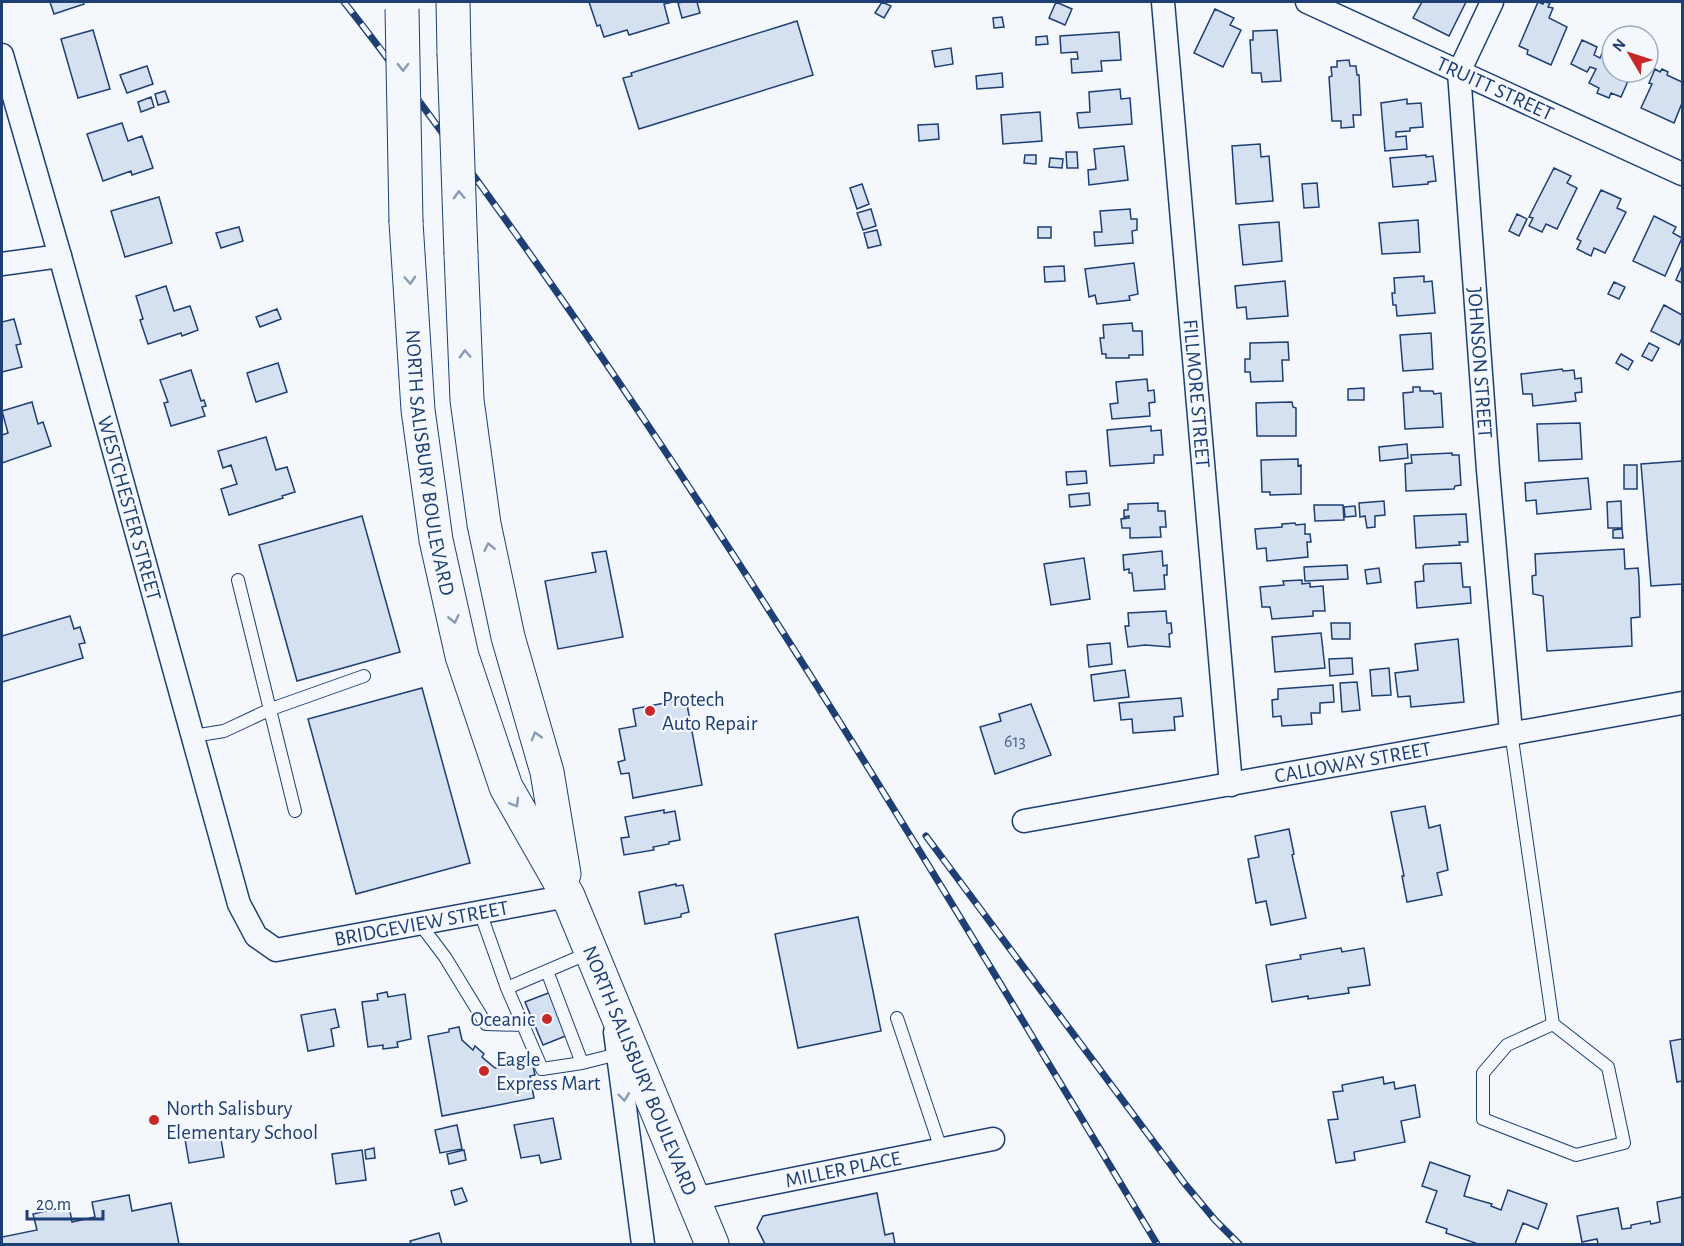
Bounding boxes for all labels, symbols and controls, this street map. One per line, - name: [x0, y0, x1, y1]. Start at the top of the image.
- north arrow: [1600, 24, 1660, 84]
- text: N: [1609, 36, 1629, 55]
- street label: TRUITT STREET: [1433, 53, 1557, 125]
- one-way arrow: [397, 63, 409, 72]
- one-way arrow: [453, 191, 466, 200]
- one-way arrow: [403, 276, 416, 285]
- street label: JOHNSON STREET: [1464, 287, 1496, 439]
- street label: FILLMORE STREET: [1180, 318, 1213, 469]
- street label: NORTH SALISBURY BOULEVARD: [402, 329, 458, 598]
- one-way arrow: [459, 349, 471, 358]
- street label: WESTCHESTER STREET: [94, 414, 165, 603]
- one-way arrow: [483, 542, 496, 552]
- one-way arrow: [447, 613, 460, 623]
- place label: Protech Auto Repair: [662, 689, 758, 734]
- marker: Protech Auto Repair: [643, 704, 657, 718]
- one-way arrow: [531, 731, 544, 741]
- house number: 613: [1004, 733, 1026, 751]
- street label: CALLOWAY STREET: [1273, 738, 1433, 787]
- one-way arrow: [508, 797, 519, 807]
- street label: BRIDGEVIEW STREET: [333, 897, 510, 950]
- street label: NORTH SALISBURY BOULEVARD: [579, 943, 701, 1199]
- place label: Oceanic: [470, 1009, 535, 1030]
- marker: Oceanic: [540, 1012, 554, 1026]
- place label: Eagle Express Mart: [496, 1049, 601, 1094]
- marker: Eagle Express Mart: [477, 1064, 491, 1078]
- one-way arrow: [617, 1092, 629, 1102]
- place label: North Salisbury Elementary School: [166, 1098, 318, 1143]
- marker: North Salisbury Elementary School: [147, 1113, 161, 1127]
- street label: MILLER PLACE: [783, 1148, 903, 1191]
- scale bar: [27, 1183, 104, 1221]
- text: 20 m: [36, 1196, 71, 1214]

